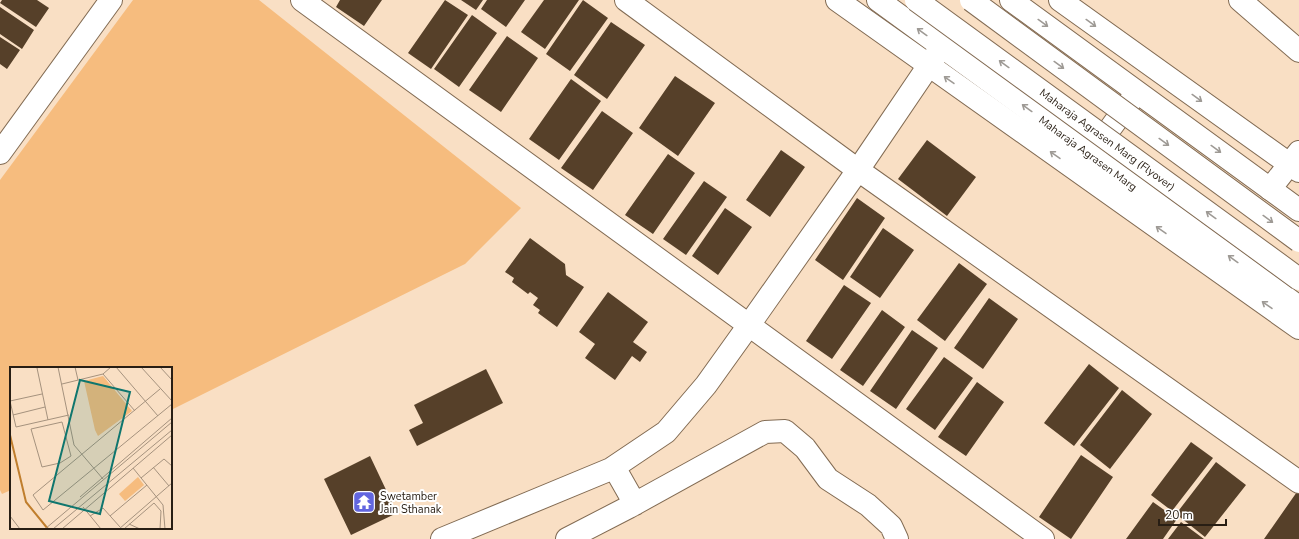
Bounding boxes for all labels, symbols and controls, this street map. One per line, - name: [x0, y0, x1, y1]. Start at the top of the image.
- one-way arrow: [1037, 19, 1048, 27]
- one-way arrow: [1086, 19, 1097, 27]
- one-way arrow: [916, 27, 927, 36]
- one-way arrow: [999, 60, 1010, 68]
- one-way arrow: [1054, 61, 1065, 69]
- one-way arrow: [944, 76, 955, 84]
- street label: Maharaja Agrasen Marg (Flyover): [1038, 86, 1178, 194]
- one-way arrow: [1192, 94, 1203, 102]
- one-way arrow: [1021, 104, 1032, 112]
- street label: Maharaja Agrasen Marg: [1037, 113, 1141, 193]
- one-way arrow: [1158, 138, 1169, 146]
- one-way arrow: [1210, 145, 1221, 153]
- one-way arrow: [1050, 151, 1061, 159]
- one-way arrow: [1206, 211, 1217, 219]
- one-way arrow: [1263, 215, 1274, 223]
- one-way arrow: [1156, 226, 1167, 234]
- one-way arrow: [1228, 255, 1239, 263]
- one-way arrow: [1262, 301, 1273, 309]
- inset map: [10, 367, 172, 529]
- temple icon: Swetamber Jain Sthanak: [351, 489, 377, 515]
- place label: Swetamber Jain Sthanak: [379, 489, 442, 517]
- scale bar: [1159, 501, 1226, 527]
- text: 20 m: [1165, 507, 1193, 523]

